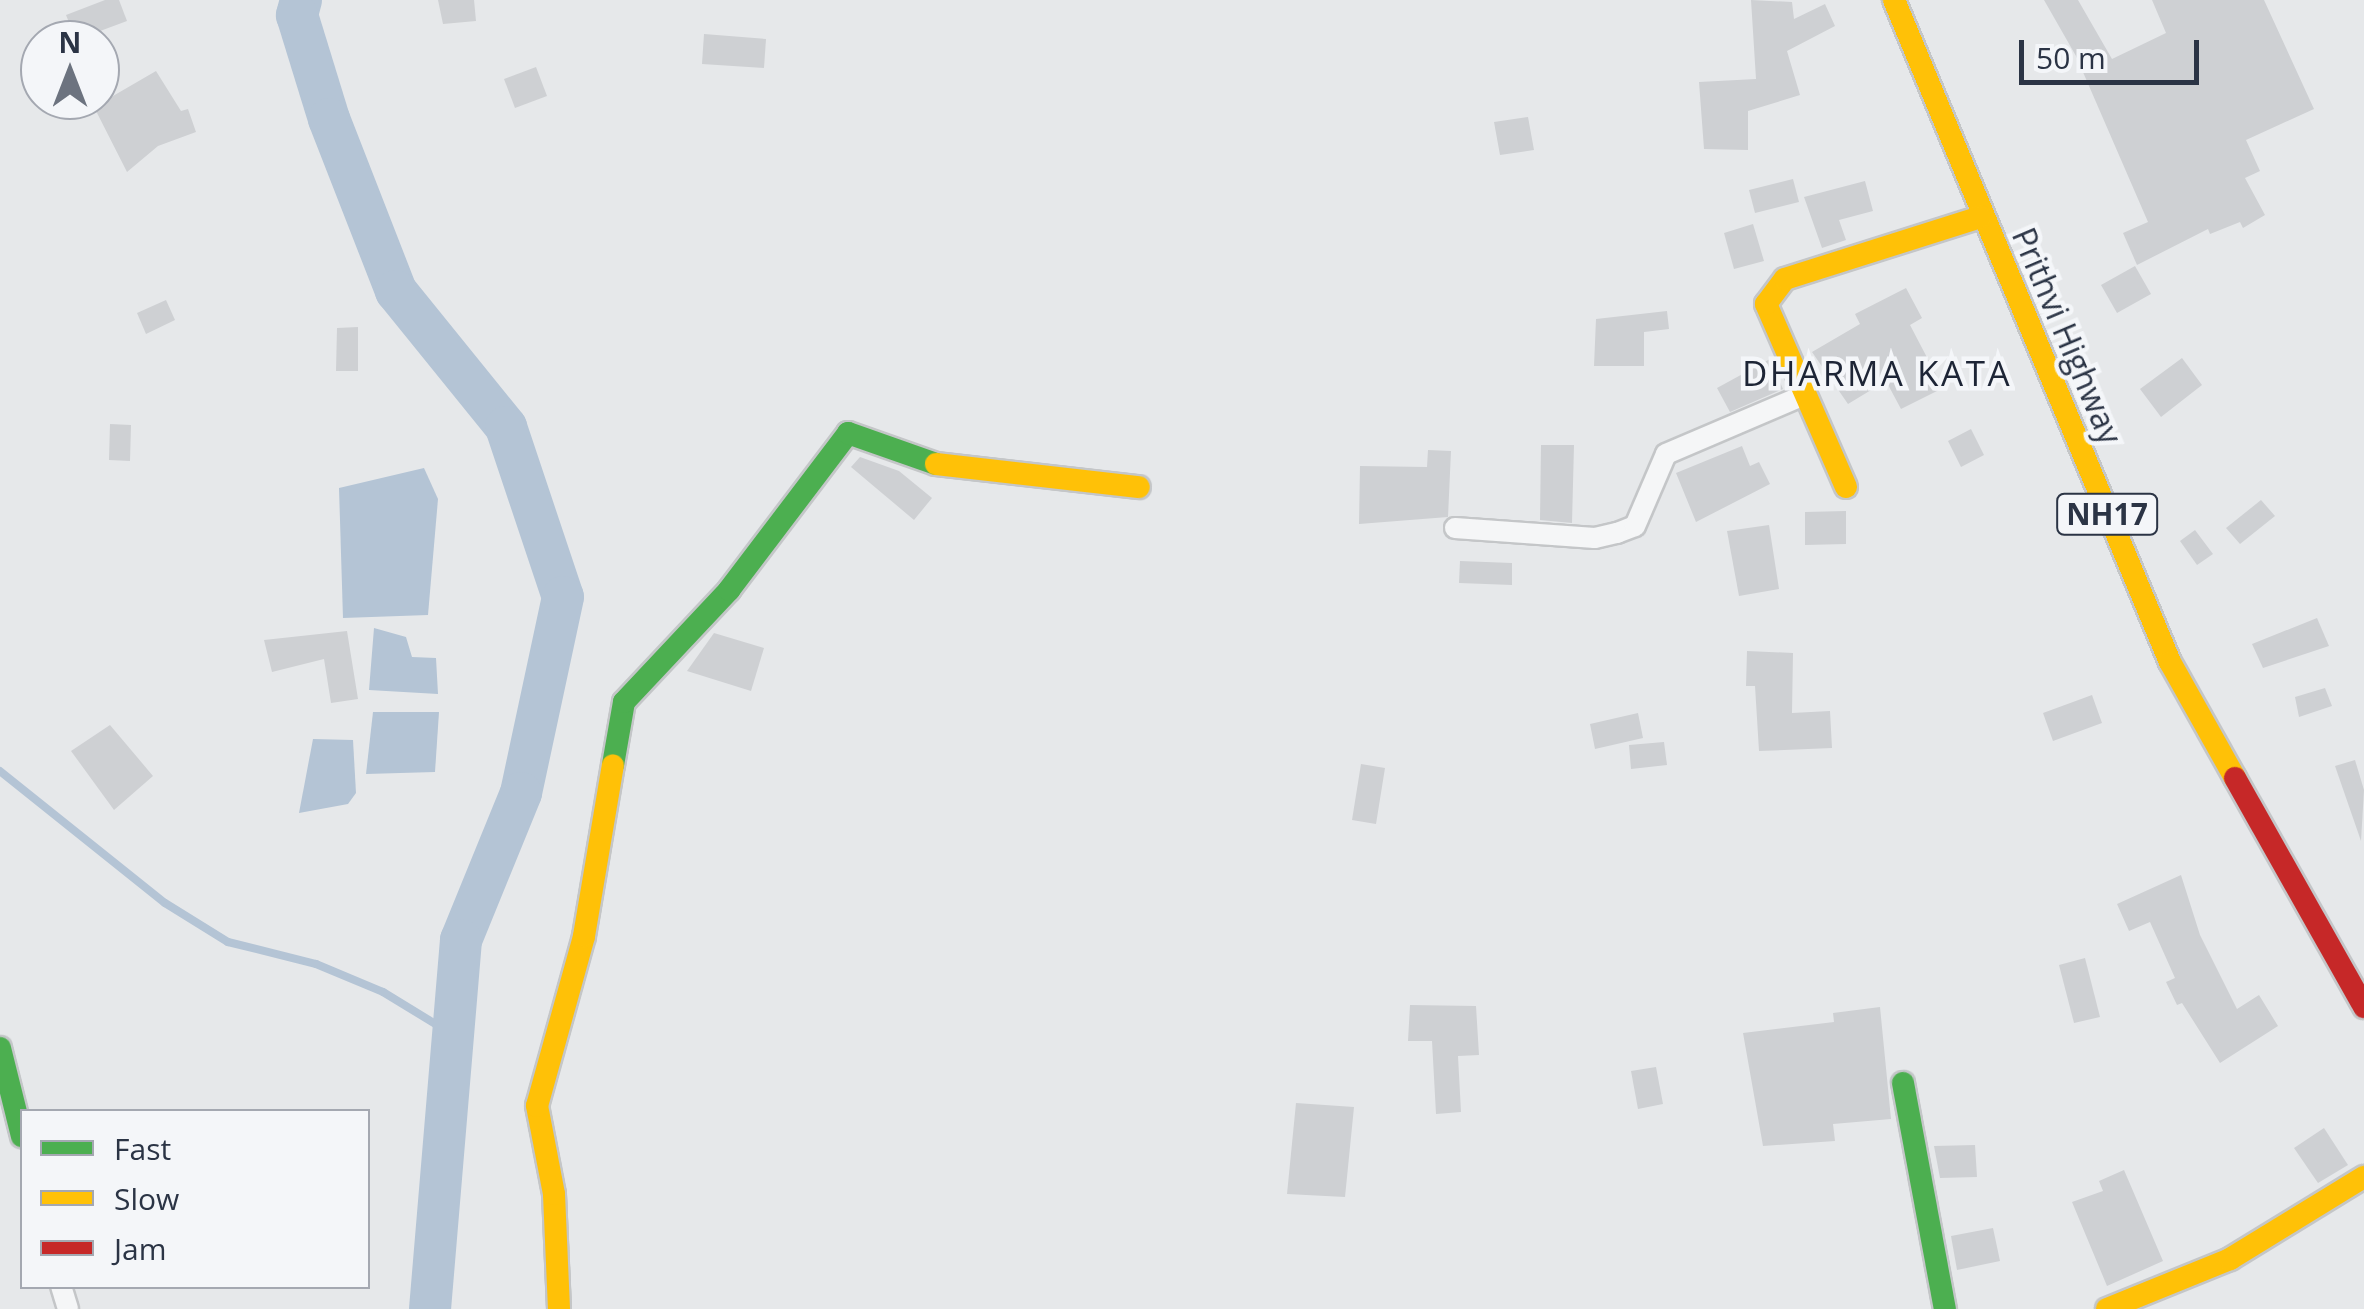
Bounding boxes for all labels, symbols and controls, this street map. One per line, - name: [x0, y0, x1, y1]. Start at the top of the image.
- north arrow: [20, 20, 120, 120]
- scale bar: [2024, 20, 2204, 82]
- text: N: [59, 23, 81, 61]
- text: 50 m: [2036, 37, 2106, 78]
- street label: Prithvi Highway: [2004, 222, 2130, 450]
- district label: DHARMA KATA: [1742, 352, 2012, 394]
- road number: NH17: [2054, 489, 2160, 539]
- legend: [20, 1109, 370, 1289]
- text: Fast: [114, 1128, 171, 1169]
- text: Slow: [114, 1178, 179, 1219]
- text: Jam: [114, 1228, 167, 1269]

